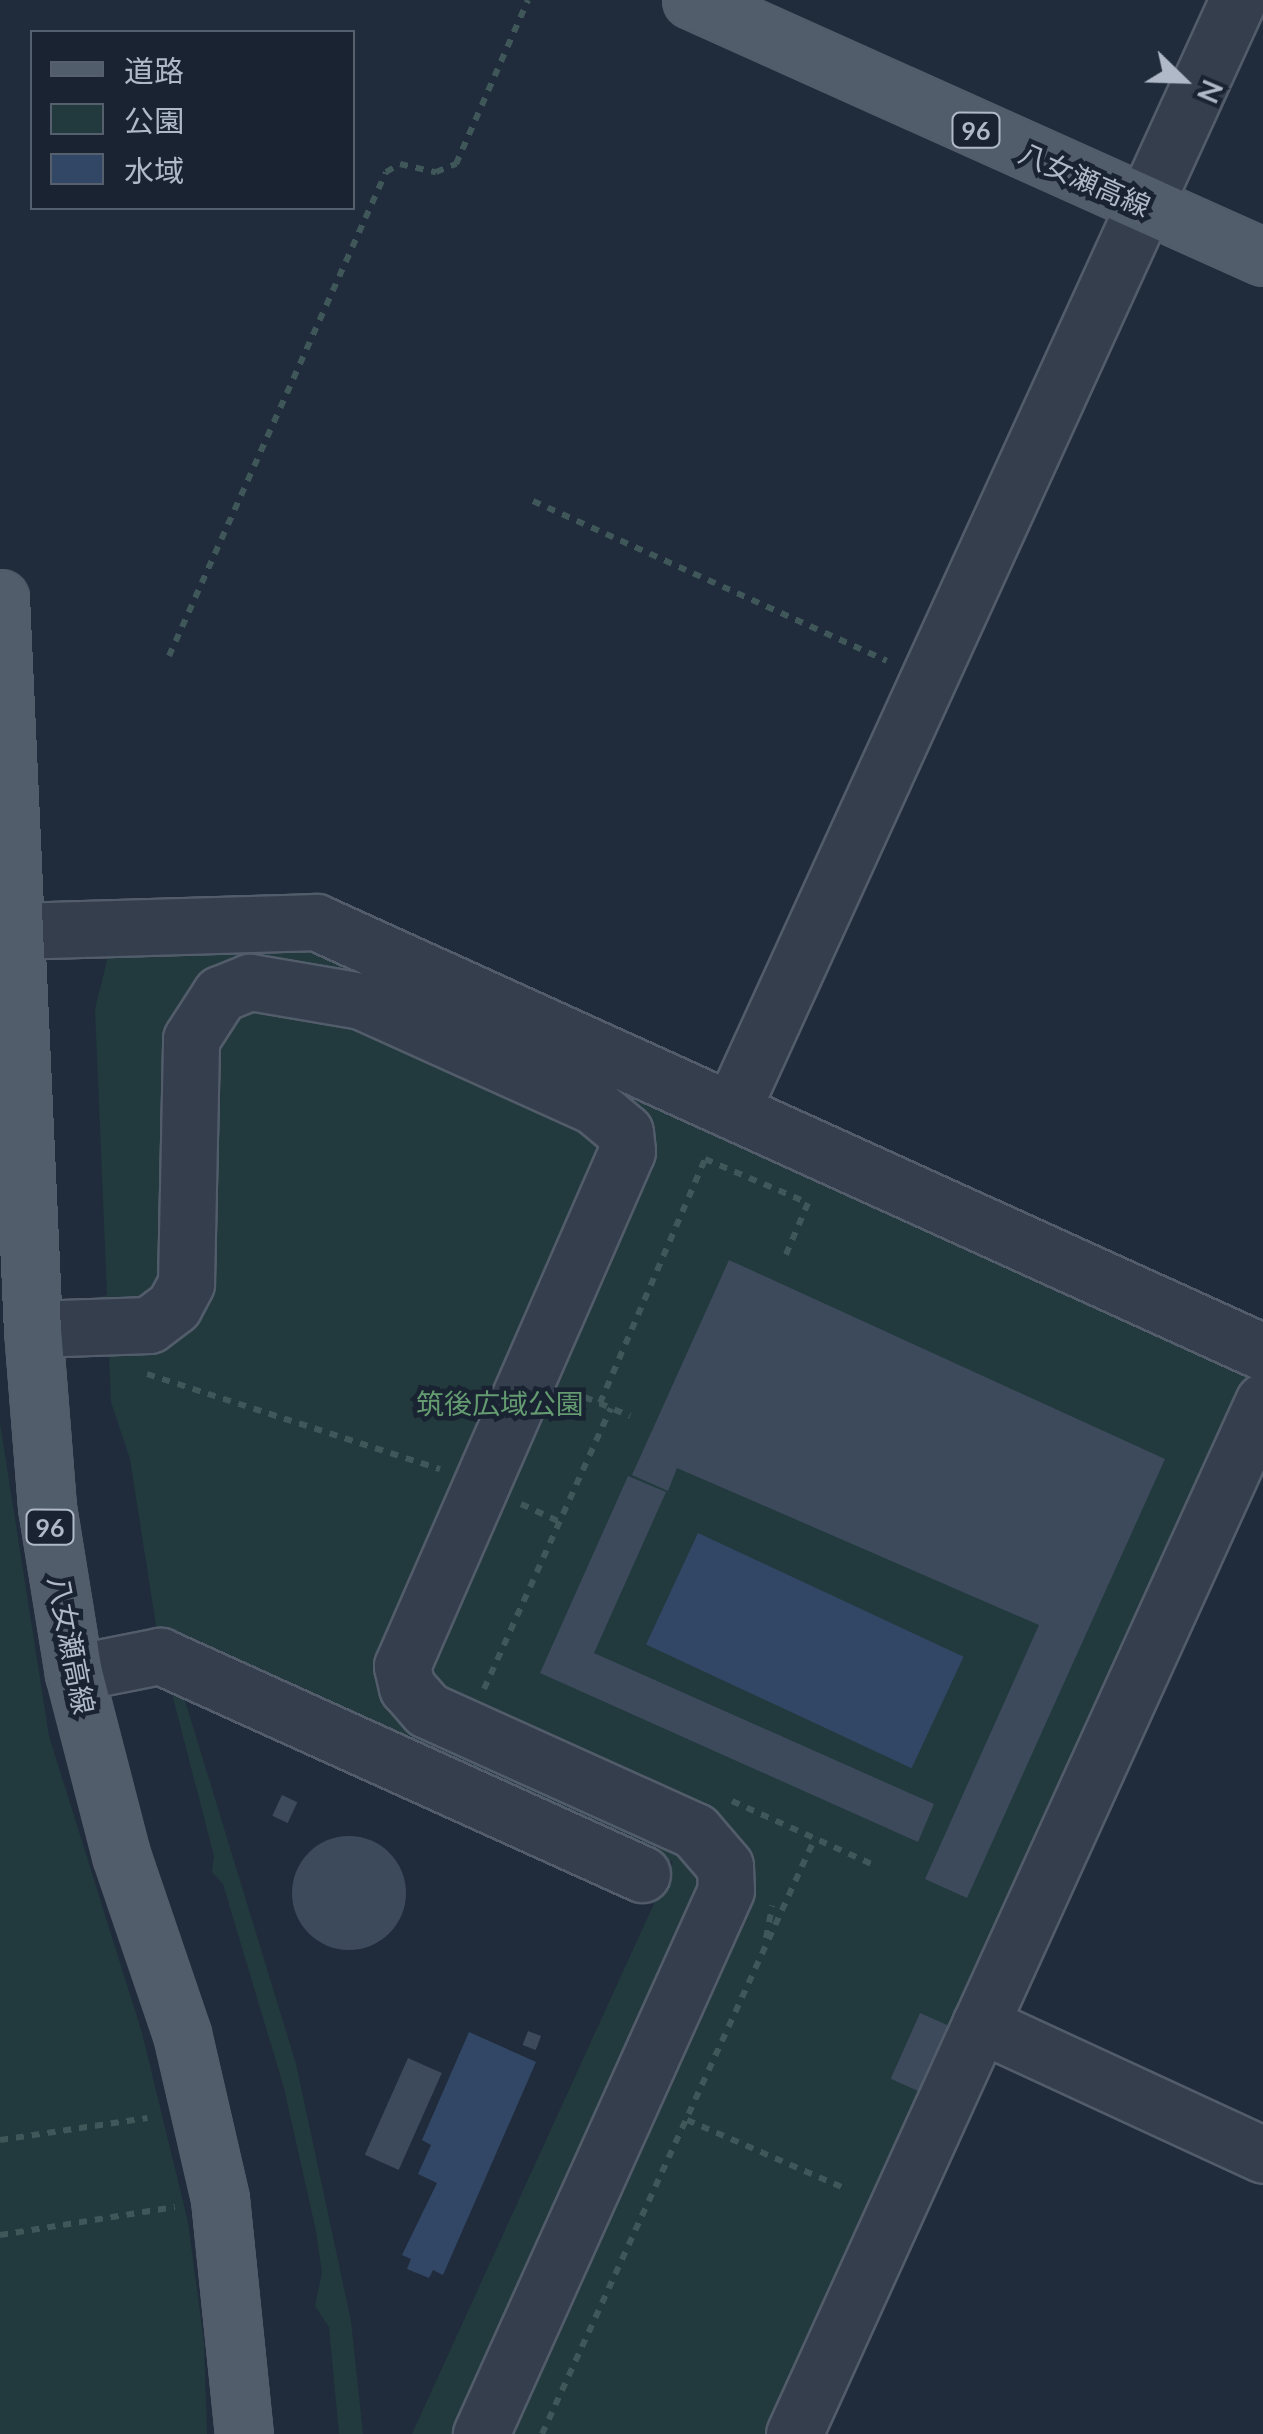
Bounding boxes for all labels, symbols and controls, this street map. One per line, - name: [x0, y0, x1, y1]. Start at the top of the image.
- legend: [30, 30, 355, 210]
- north arrow: [1133, 30, 1233, 130]
- text: 道路: [124, 52, 184, 88]
- text: N: [1191, 75, 1230, 108]
- text: 公園: [124, 102, 184, 138]
- road number: 96: [951, 110, 1001, 150]
- street label: 八女瀬高線: [1014, 135, 1156, 223]
- text: 水域: [124, 152, 184, 188]
- park label: 筑後広域公園: [416, 1386, 584, 1420]
- road number: 96: [25, 1507, 75, 1547]
- street label: 八女瀬高線: [42, 1573, 102, 1717]

